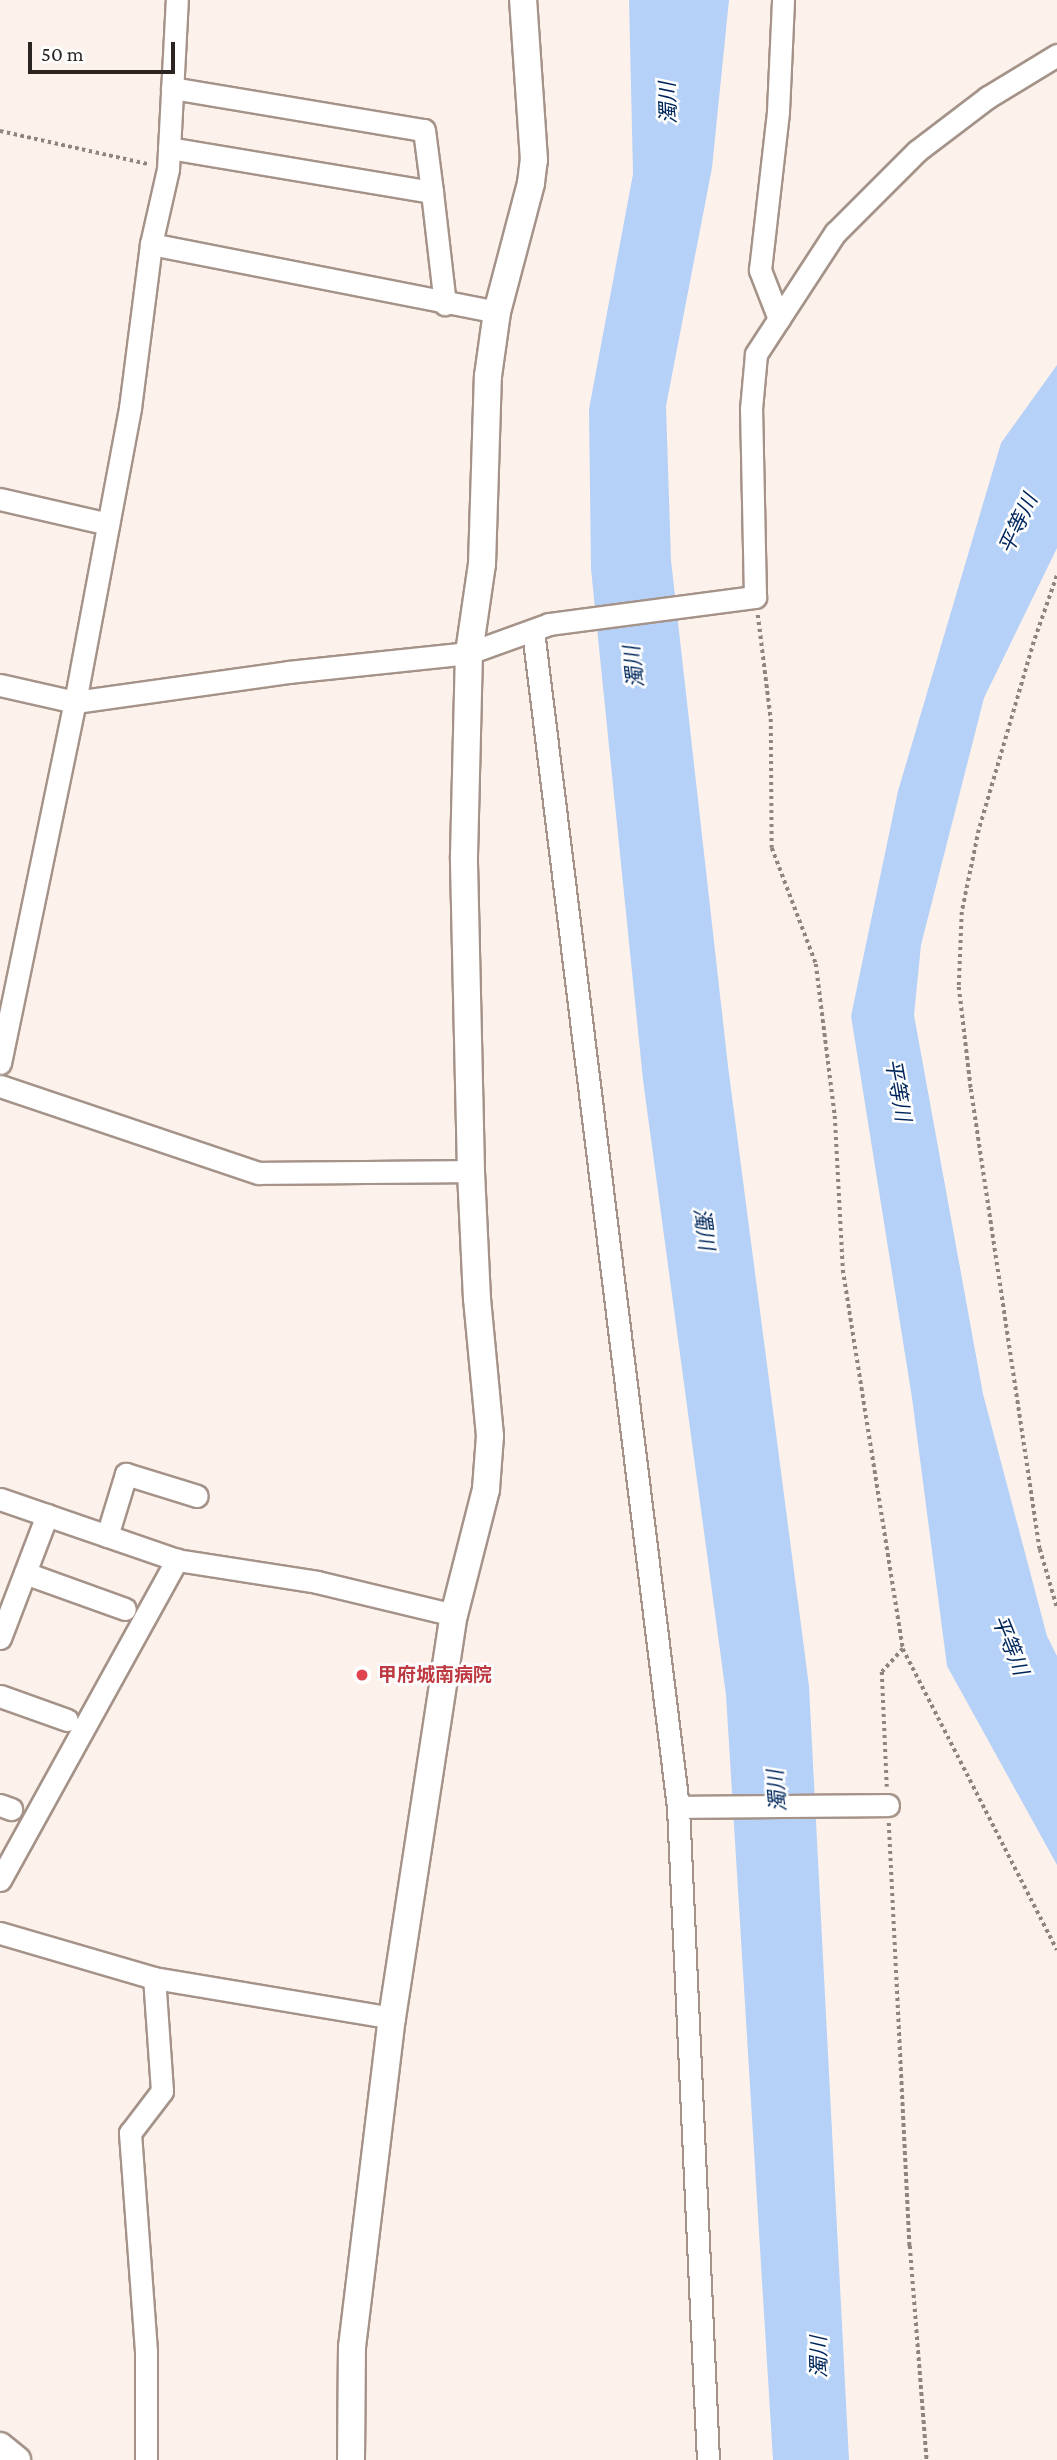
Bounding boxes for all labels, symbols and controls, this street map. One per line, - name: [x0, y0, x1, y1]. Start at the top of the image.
- scale bar: [32, 28, 178, 72]
- text: 50 m: [41, 42, 84, 66]
- water label: 濁川: [655, 82, 681, 124]
- water label: 平等川: [993, 490, 1043, 558]
- water label: 濁川: [619, 645, 649, 689]
- water label: 平等川: [880, 1057, 916, 1123]
- water label: 濁川: [689, 1206, 719, 1252]
- water label: 平等川: [987, 1611, 1033, 1679]
- place label: 甲府城南病院: [378, 1664, 492, 1686]
- marker: 甲府城南病院: [352, 1665, 372, 1685]
- water label: 濁川: [763, 1769, 791, 1813]
- water label: 濁川: [806, 2336, 832, 2378]

